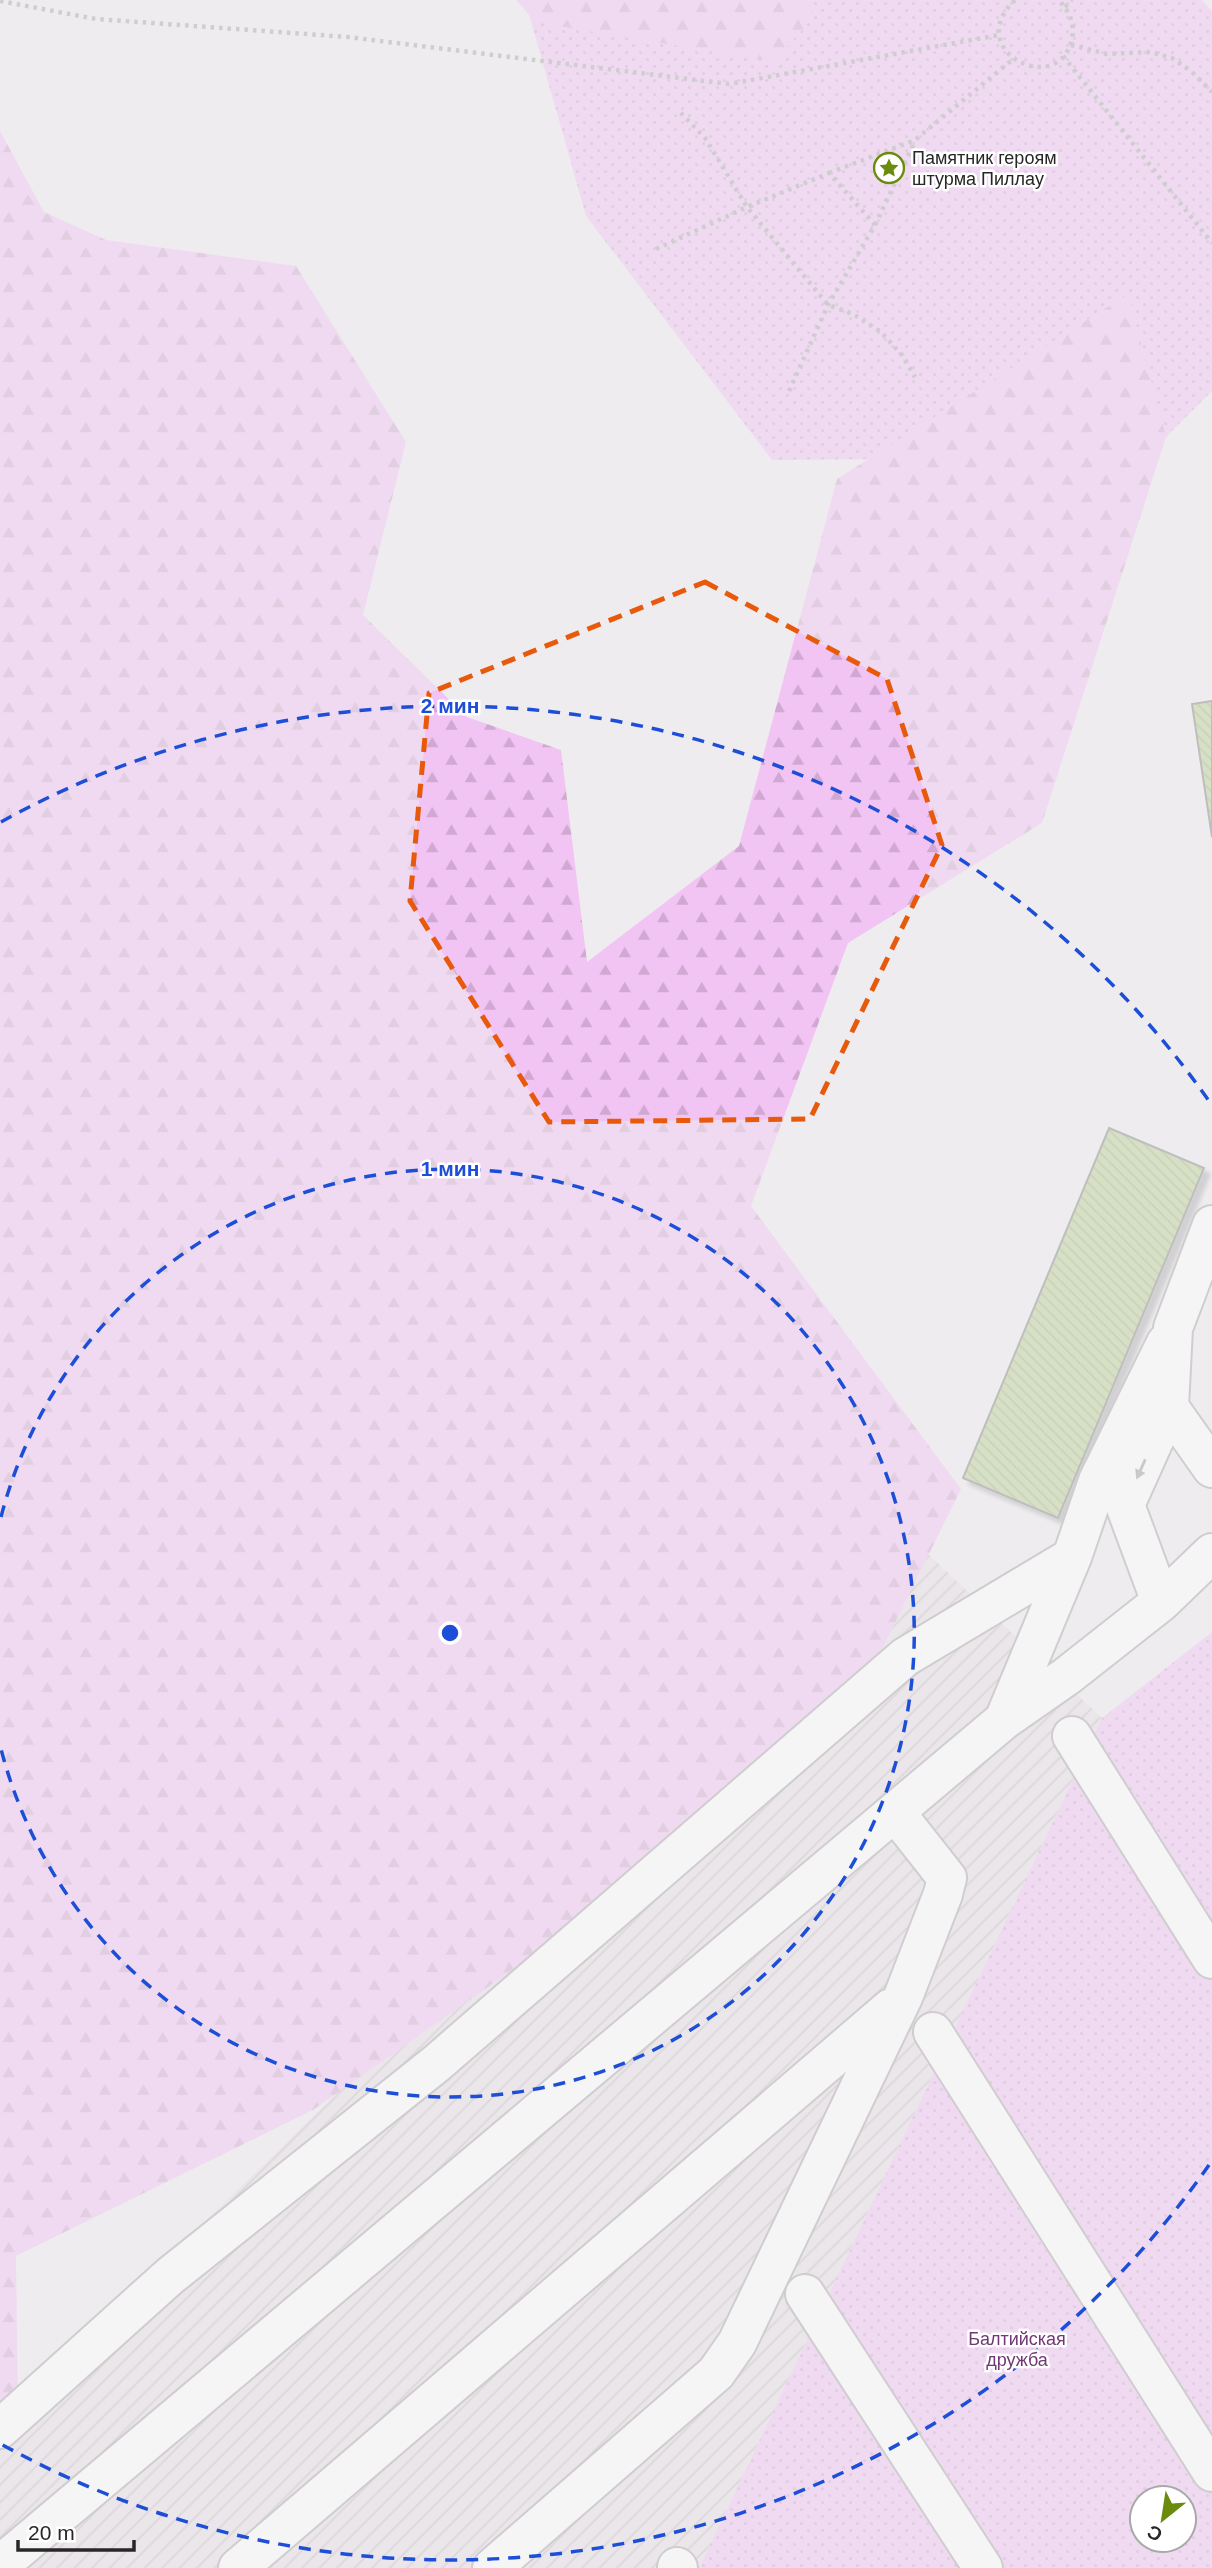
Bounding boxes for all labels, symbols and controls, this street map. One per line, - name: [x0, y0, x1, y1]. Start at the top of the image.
- place label: Памятник героям штурма Пиллау: [912, 148, 1057, 189]
- place icon: Памятник героям штурма Пиллау: [872, 151, 906, 185]
- text: 2 мин: [421, 694, 479, 717]
- text: 1 мин: [421, 1157, 479, 1180]
- one-way arrow: [1135, 1459, 1147, 1479]
- centre of rings: [438, 1621, 462, 1645]
- park label: Балтийская дружба: [968, 2329, 1066, 2370]
- north arrow: [1128, 2484, 1198, 2554]
- scale bar: [18, 2508, 133, 2552]
- text: 20 m: [28, 2521, 75, 2544]
- text: С: [1143, 2521, 1166, 2546]

